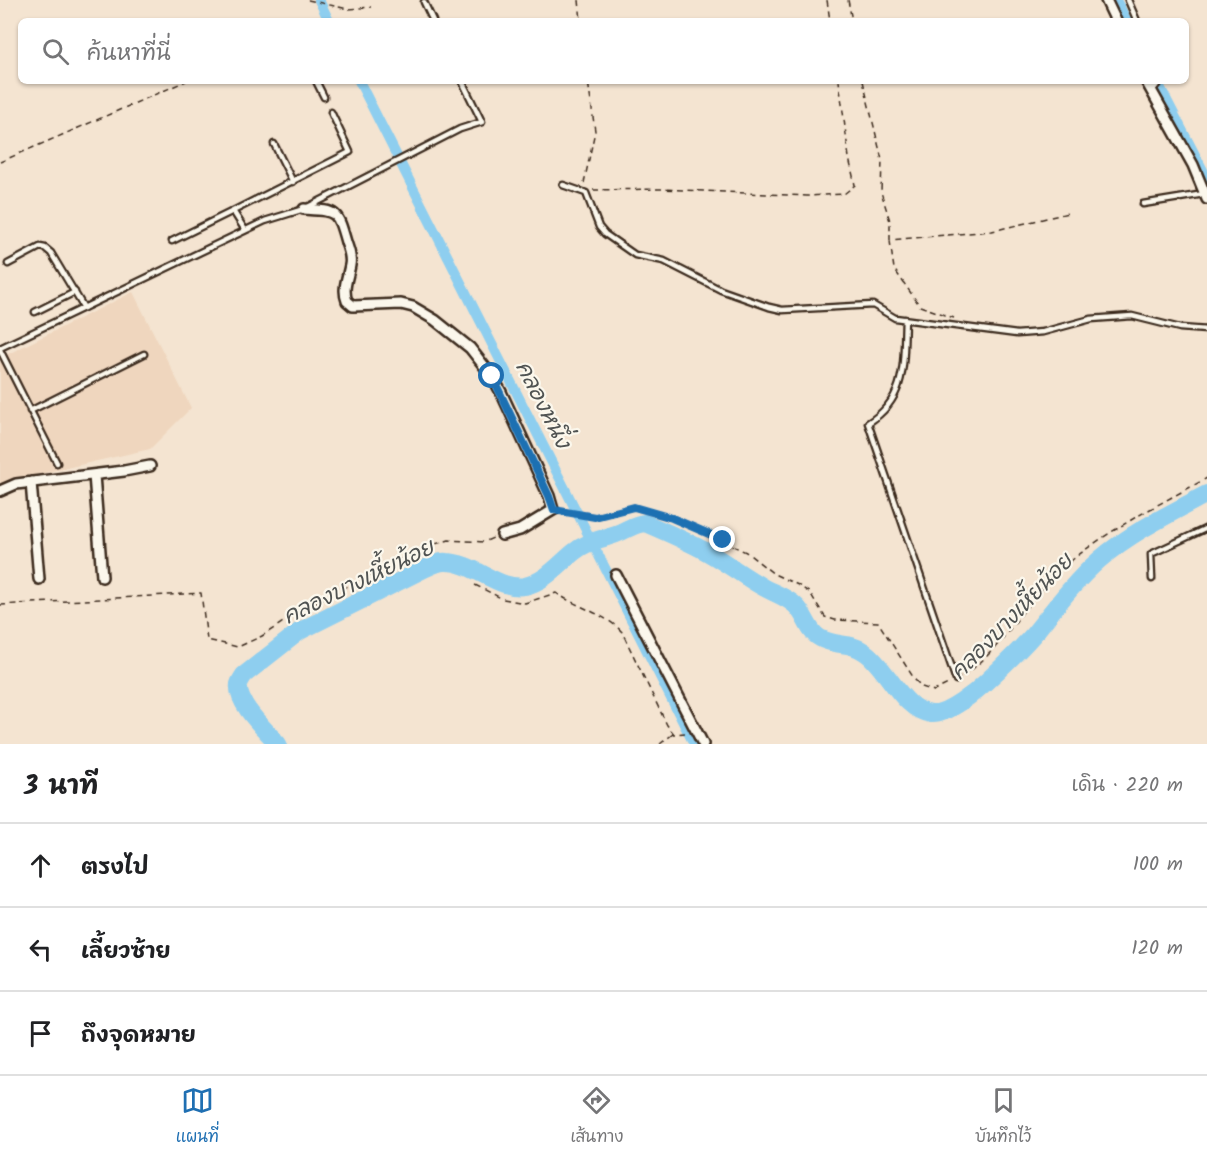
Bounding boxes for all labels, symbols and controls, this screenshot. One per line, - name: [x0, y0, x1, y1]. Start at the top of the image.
- search box: [18, 18, 1189, 84]
- icon: search: [39, 35, 72, 68]
- text: ค้นหาที่นี่: [87, 37, 171, 72]
- water label: คลองหนึ่ง: [505, 353, 583, 457]
- route start: [478, 362, 504, 388]
- water label: คลองบางเหี้ยน้อย: [275, 526, 442, 635]
- route end: [709, 526, 735, 552]
- water label: คลองบางเหี้ยน้อย: [939, 542, 1084, 689]
- text: 3 นาที: [24, 766, 98, 808]
- text: เดิน · 220 m: [1072, 770, 1183, 802]
- icon: ahead: [24, 849, 57, 882]
- text: 100 m: [1133, 849, 1183, 881]
- text: ตรงไป: [81, 851, 149, 886]
- icon: left: [24, 933, 57, 966]
- text: 120 m: [1131, 933, 1183, 965]
- text: เลี้ยวซ้าย: [81, 935, 171, 970]
- icon: arrive: [24, 1017, 57, 1050]
- text: ถึงจุดหมาย: [81, 1019, 196, 1054]
- tab: แผนที่: [176, 1084, 219, 1150]
- tab: เส้นทาง: [570, 1084, 623, 1150]
- tab: บันทึกไว้: [975, 1084, 1031, 1150]

